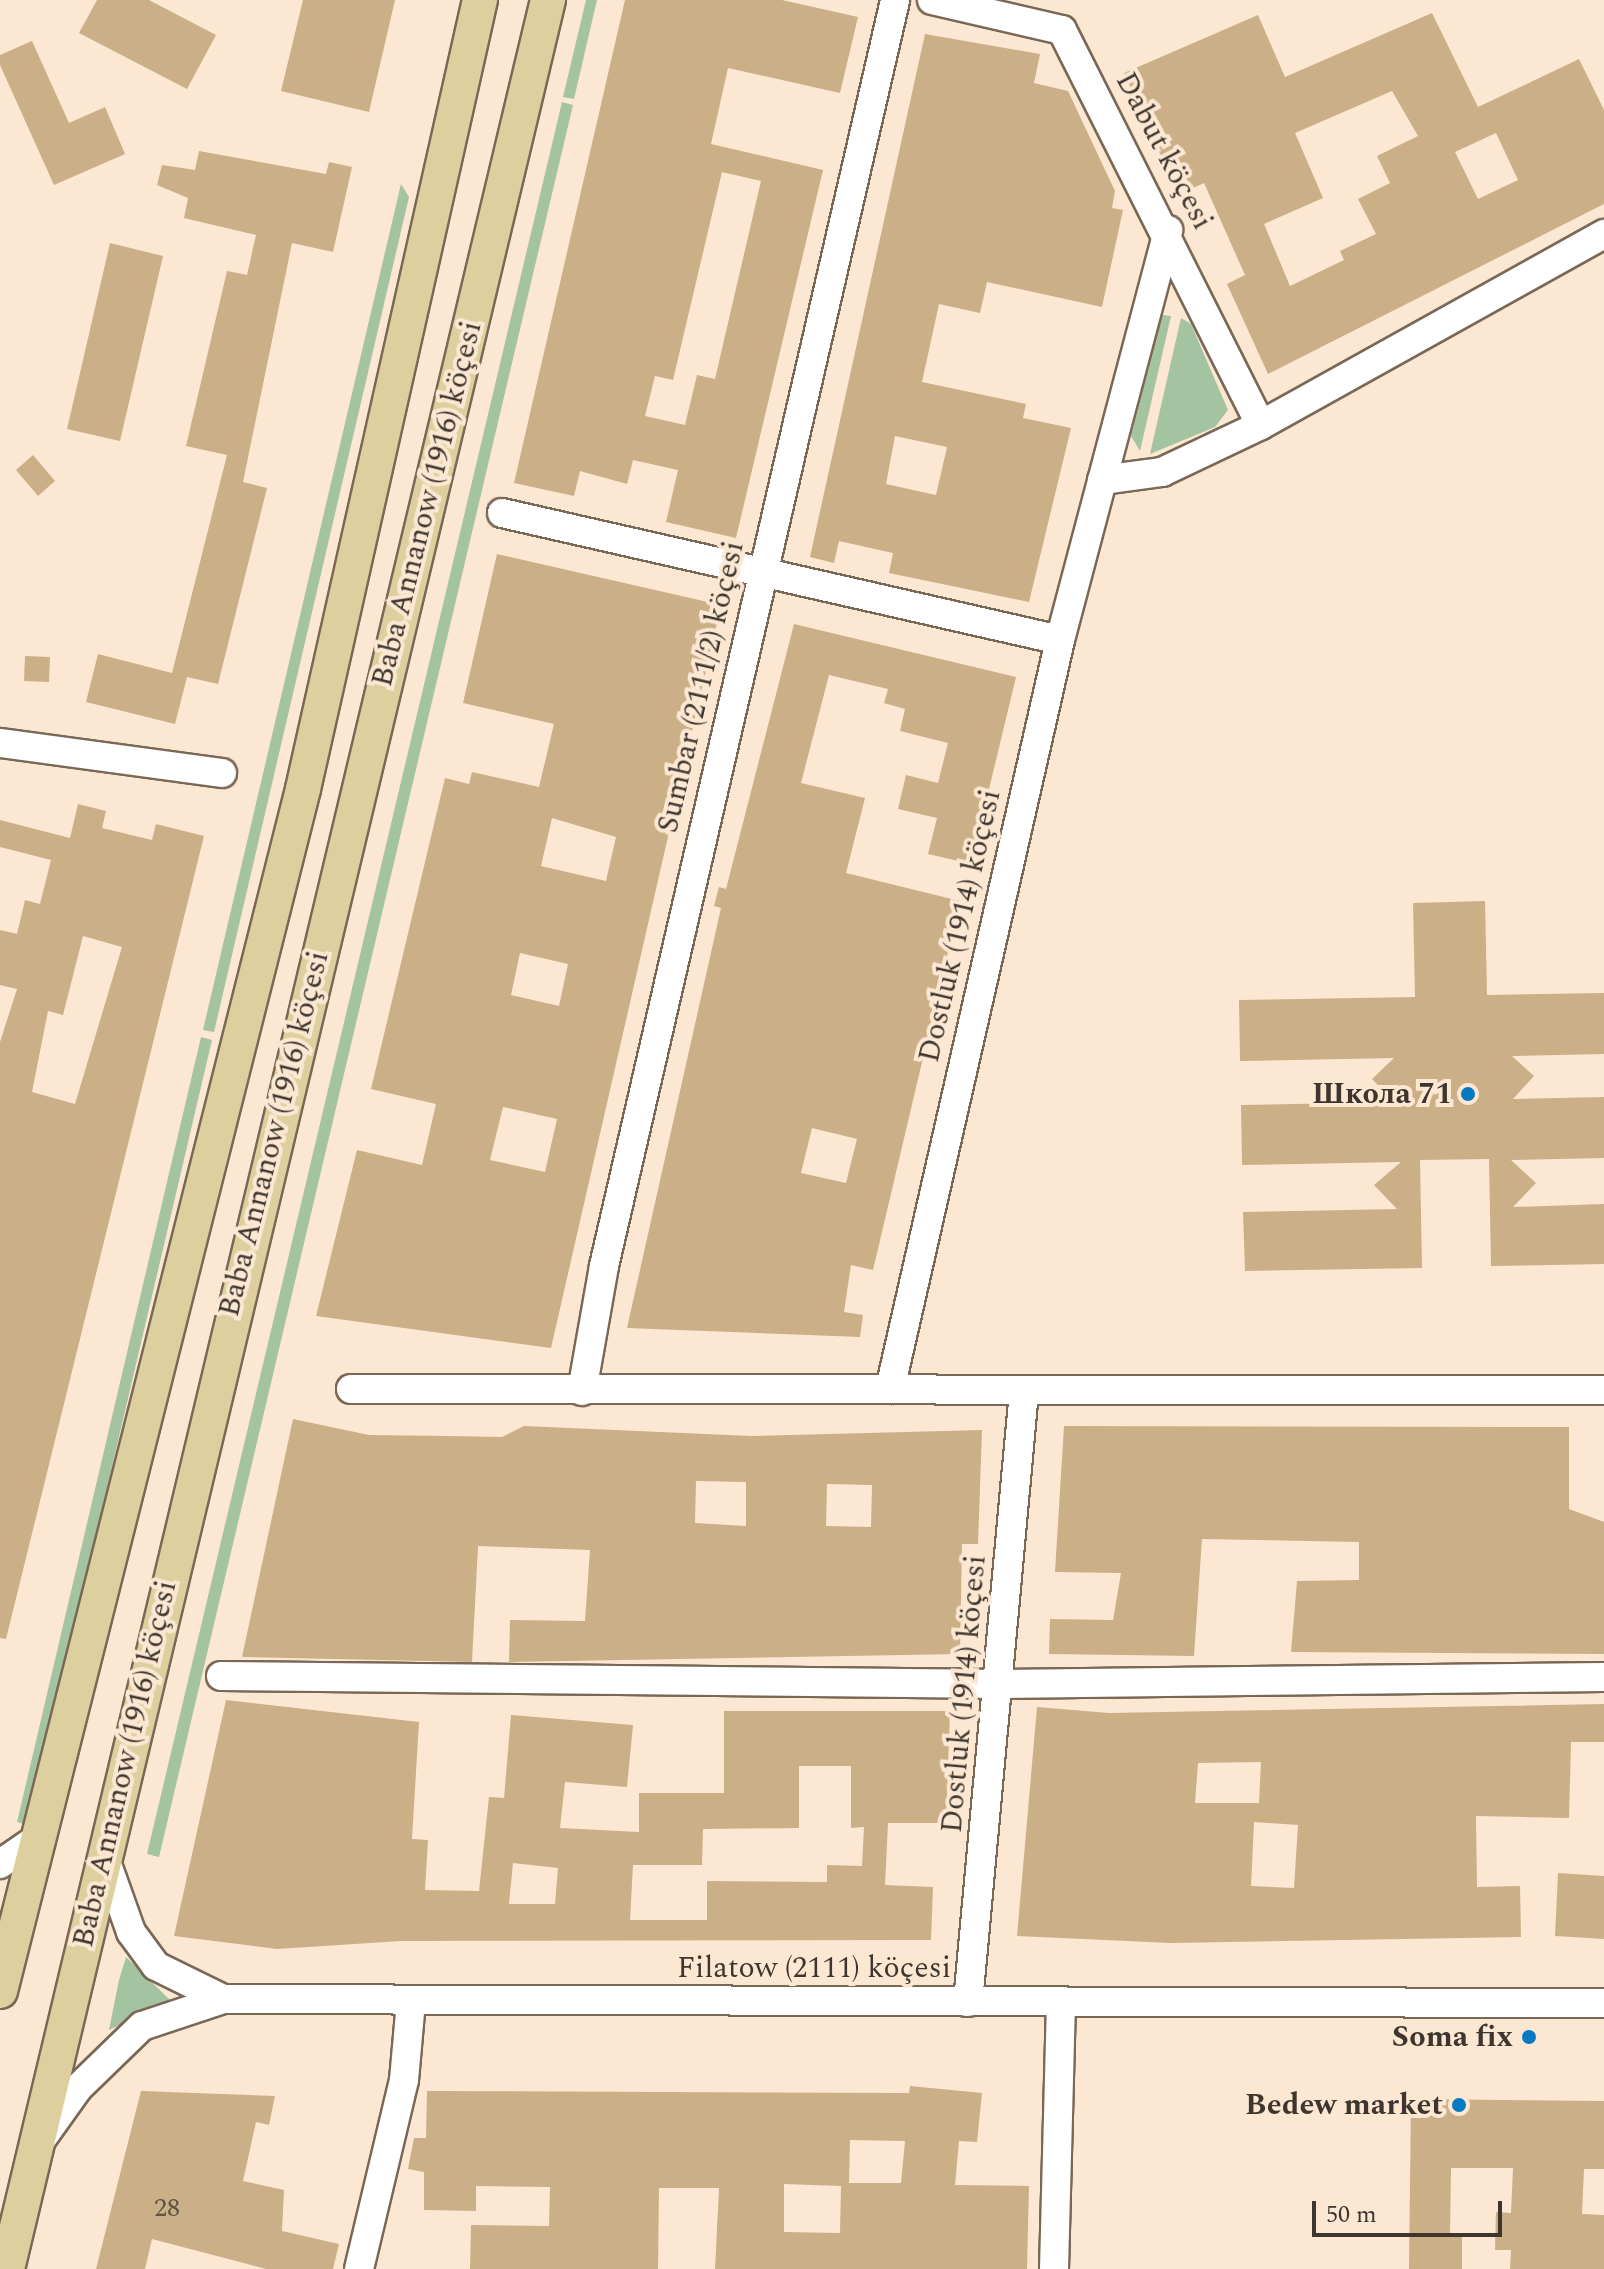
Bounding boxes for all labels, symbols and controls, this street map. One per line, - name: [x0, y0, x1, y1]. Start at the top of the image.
- street label: Dabut köçesi: [1107, 66, 1221, 236]
- street label: Baba Annanow (1916) köçesi: [364, 318, 490, 690]
- street label: Sumbar (2111/2) köçesi: [650, 538, 752, 836]
- street label: Dostluk (1914) köçesi: [911, 786, 1009, 1066]
- street label: Baba Annanow (1916) köçesi: [211, 948, 337, 1320]
- place label: Школа 71: [1312, 1076, 1452, 1112]
- marker: Школа 71: [1459, 1085, 1477, 1103]
- street label: Dostluk (1914) köçesi: [934, 1554, 994, 1834]
- street label: Baba Annanow (1916) köçesi: [65, 1577, 185, 1951]
- street label: Filatow (2111) köçesi: [677, 1950, 951, 1986]
- place label: Soma fix: [1392, 2019, 1513, 2055]
- marker: Soma fix: [1520, 2028, 1538, 2046]
- place label: Bedew market: [1245, 2087, 1443, 2123]
- marker: Bedew market: [1450, 2096, 1468, 2114]
- scale bar: [1316, 2185, 1506, 2235]
- house number: 28: [154, 2193, 180, 2225]
- text: 50 m: [1326, 2197, 1377, 2233]

